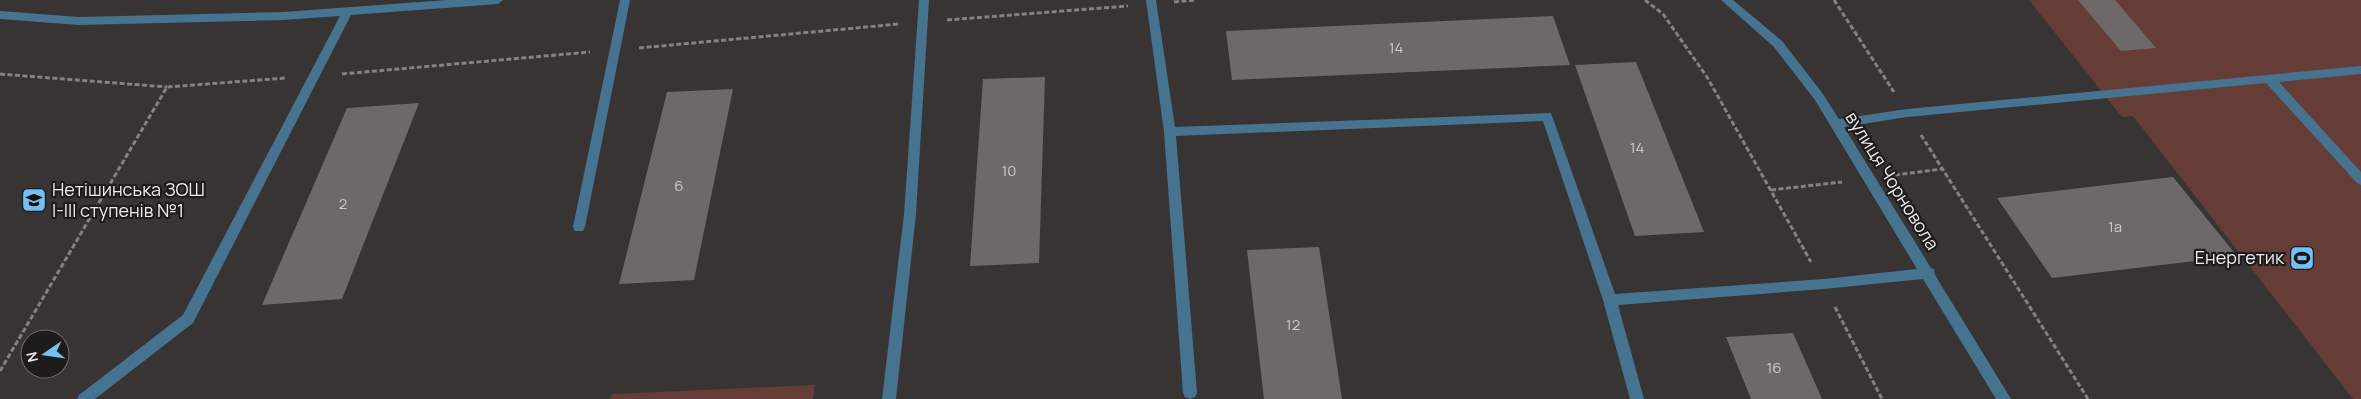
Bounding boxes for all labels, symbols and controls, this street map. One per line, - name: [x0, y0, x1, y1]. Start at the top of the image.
- house number: 14: [1389, 37, 1403, 58]
- street label: вулиця Чорновола: [1841, 107, 1945, 254]
- house number: 14: [1630, 137, 1644, 158]
- house number: 10: [1002, 160, 1017, 181]
- house number: 6: [674, 175, 684, 196]
- place label: Нетішинська ЗОШ І-ІІІ ступенів №1: [52, 177, 205, 222]
- school or university icon: Нетішинська ЗОШ І-ІІІ ступенів №1: [21, 187, 47, 213]
- house number: 2: [339, 193, 347, 214]
- house number: 1а: [2108, 216, 2122, 237]
- place label: Енергетик: [2195, 245, 2285, 269]
- sports icon: Енергетик: [2289, 245, 2315, 271]
- house number: 12: [1286, 314, 1300, 335]
- north arrow: [20, 329, 70, 379]
- text: N: [21, 350, 42, 364]
- house number: 16: [1766, 357, 1782, 378]

